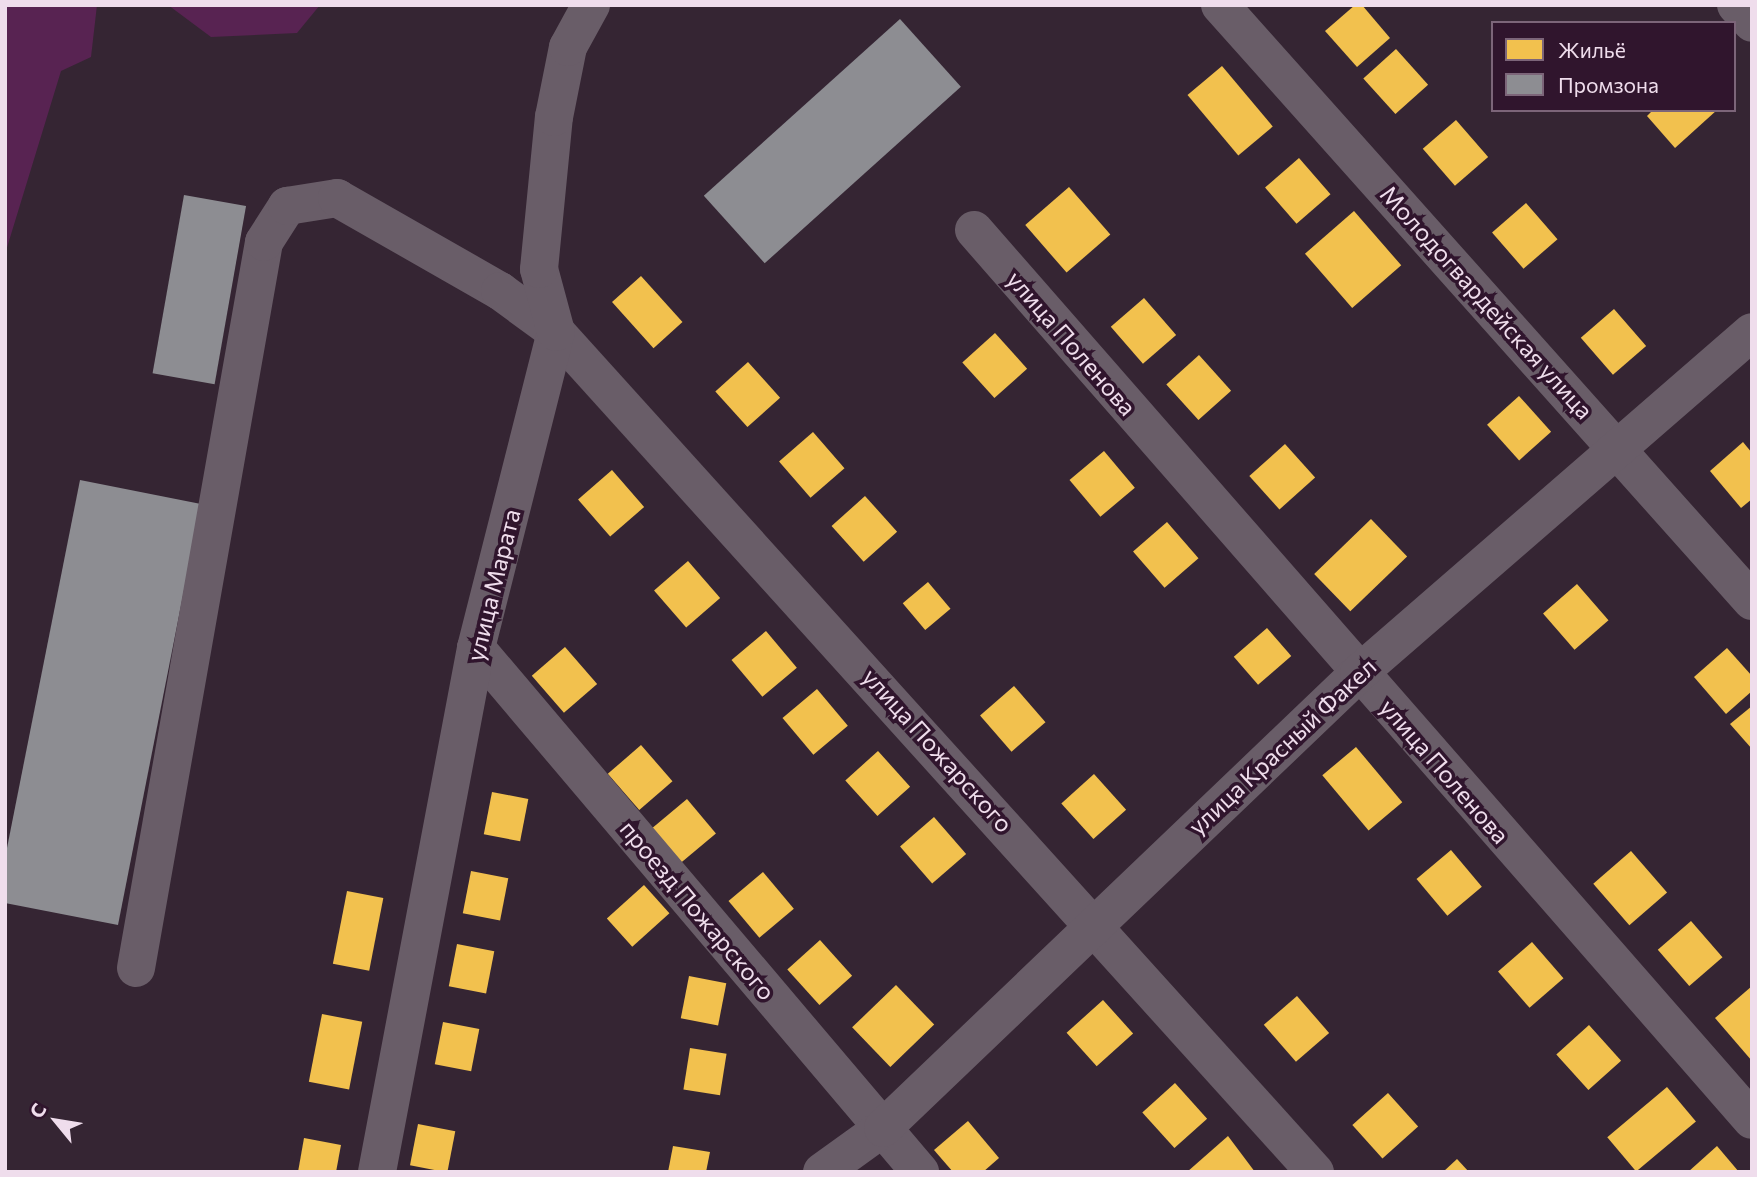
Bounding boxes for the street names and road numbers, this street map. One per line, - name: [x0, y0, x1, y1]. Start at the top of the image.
- street label: Молодогвардейская улица: [1375, 180, 1599, 424]
- street label: улица Поленова: [1001, 265, 1143, 421]
- street label: улица Марата: [460, 506, 526, 664]
- street label: улица Красный Факел: [1182, 652, 1382, 840]
- street label: улица Пожарского: [857, 662, 1019, 838]
- street label: улица Поленова: [1374, 693, 1516, 849]
- street label: проезд Пожарского: [615, 814, 781, 1006]

